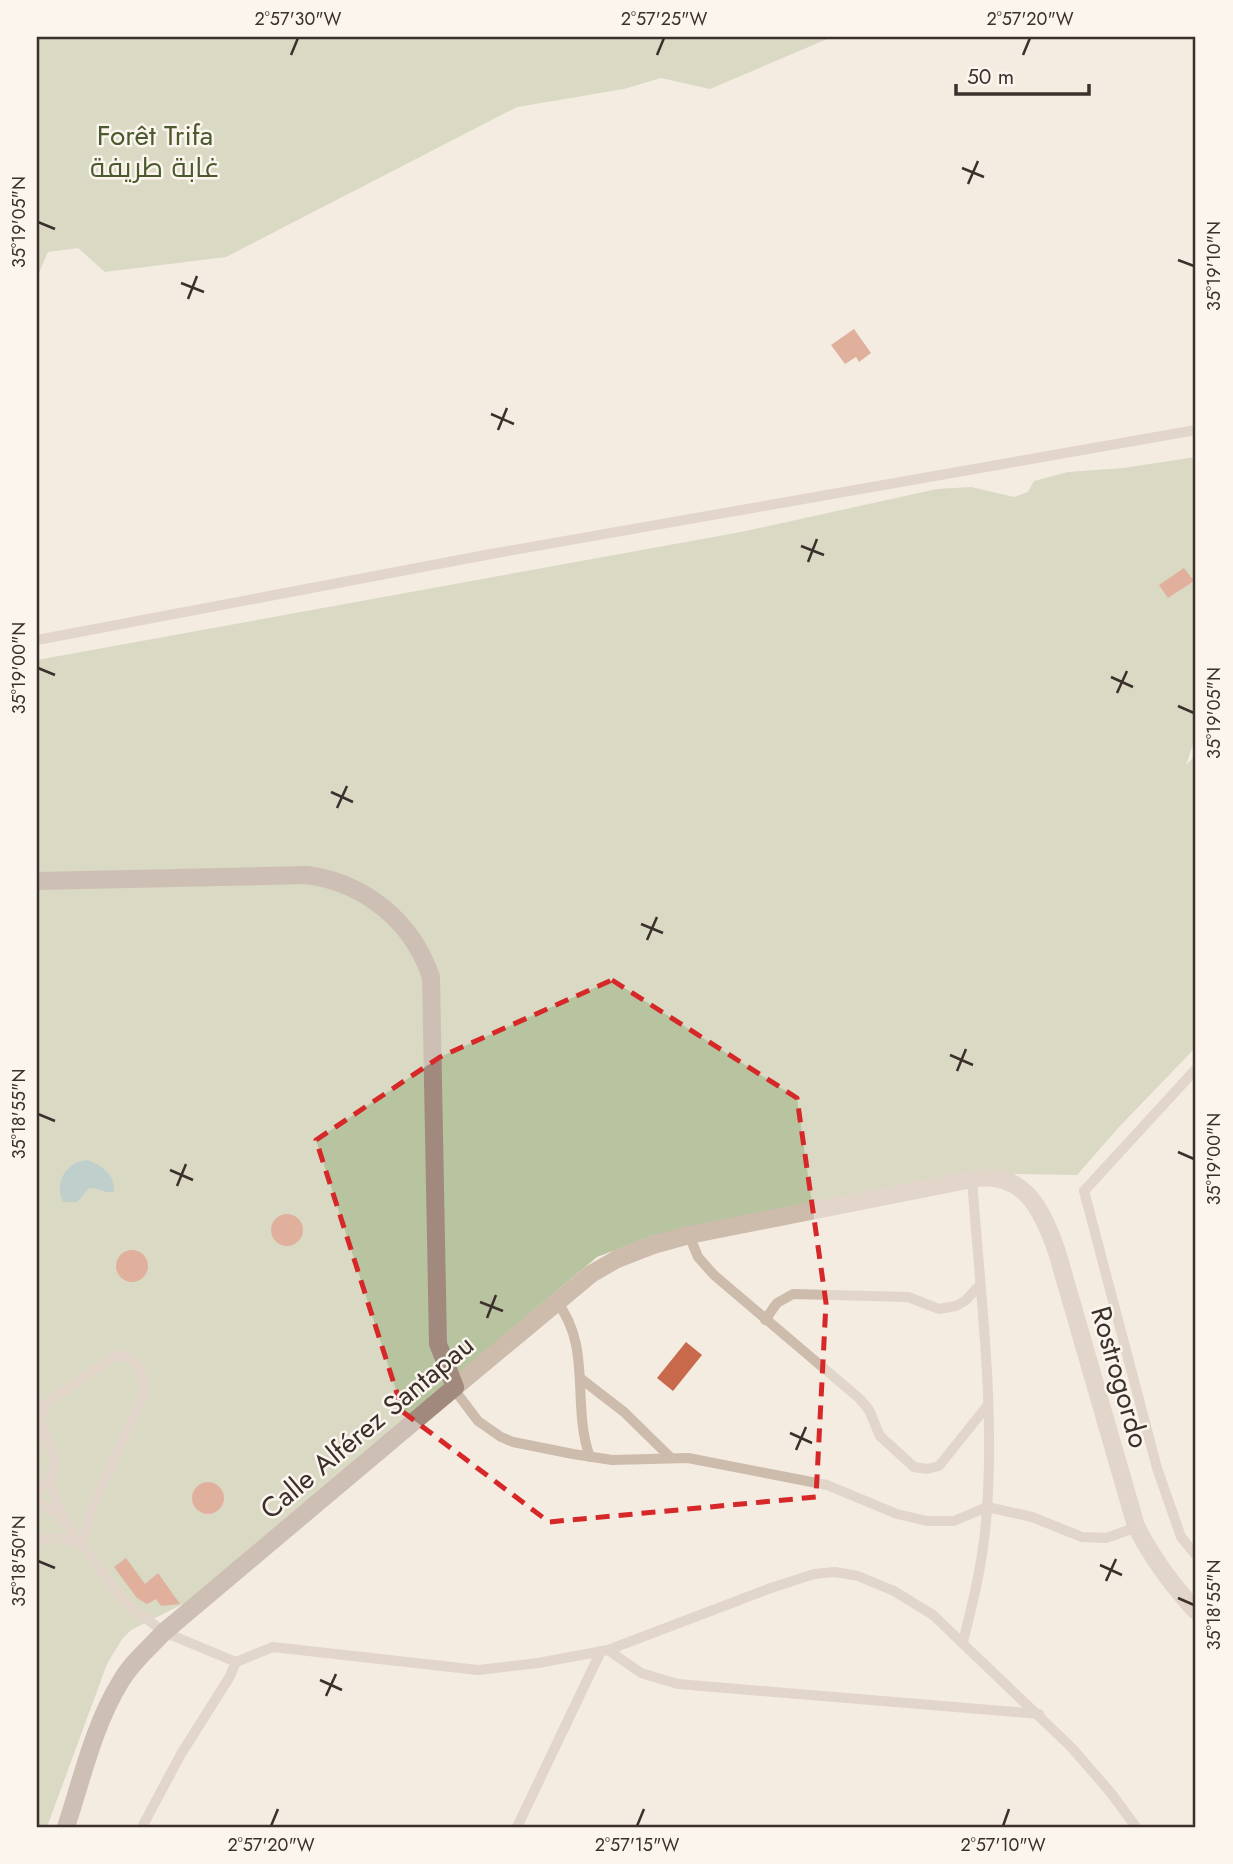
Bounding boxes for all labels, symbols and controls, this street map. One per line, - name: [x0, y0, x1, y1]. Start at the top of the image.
- text: 2°57'30"W: [255, 6, 342, 32]
- text: 2°57'25"W: [621, 6, 707, 32]
- text: 2°57'20"W: [986, 6, 1074, 32]
- scale bar: [956, 52, 1090, 96]
- text: 50 m: [967, 62, 1014, 92]
- park label: Forêt Trifa غابة طريفة: [90, 115, 220, 188]
- text: 35°19'05"N: [6, 176, 32, 268]
- text: 35°19'10"N: [1201, 221, 1227, 311]
- text: 35°19'00"N: [6, 622, 32, 714]
- text: 35°19'05"N: [1201, 667, 1227, 759]
- text: 35°18'55"N: [6, 1069, 32, 1159]
- text: 35°19'00"N: [1201, 1113, 1227, 1205]
- street label: Rostrogordo: [1080, 1301, 1160, 1453]
- street label: Calle Alférez Santapau: [251, 1325, 483, 1529]
- text: 35°18'50"N: [6, 1515, 32, 1607]
- text: 35°18'55"N: [1201, 1560, 1227, 1650]
- text: 2°57'20"W: [227, 1832, 315, 1858]
- text: 2°57'15"W: [595, 1832, 679, 1858]
- text: 2°57'10"W: [960, 1832, 1046, 1858]

